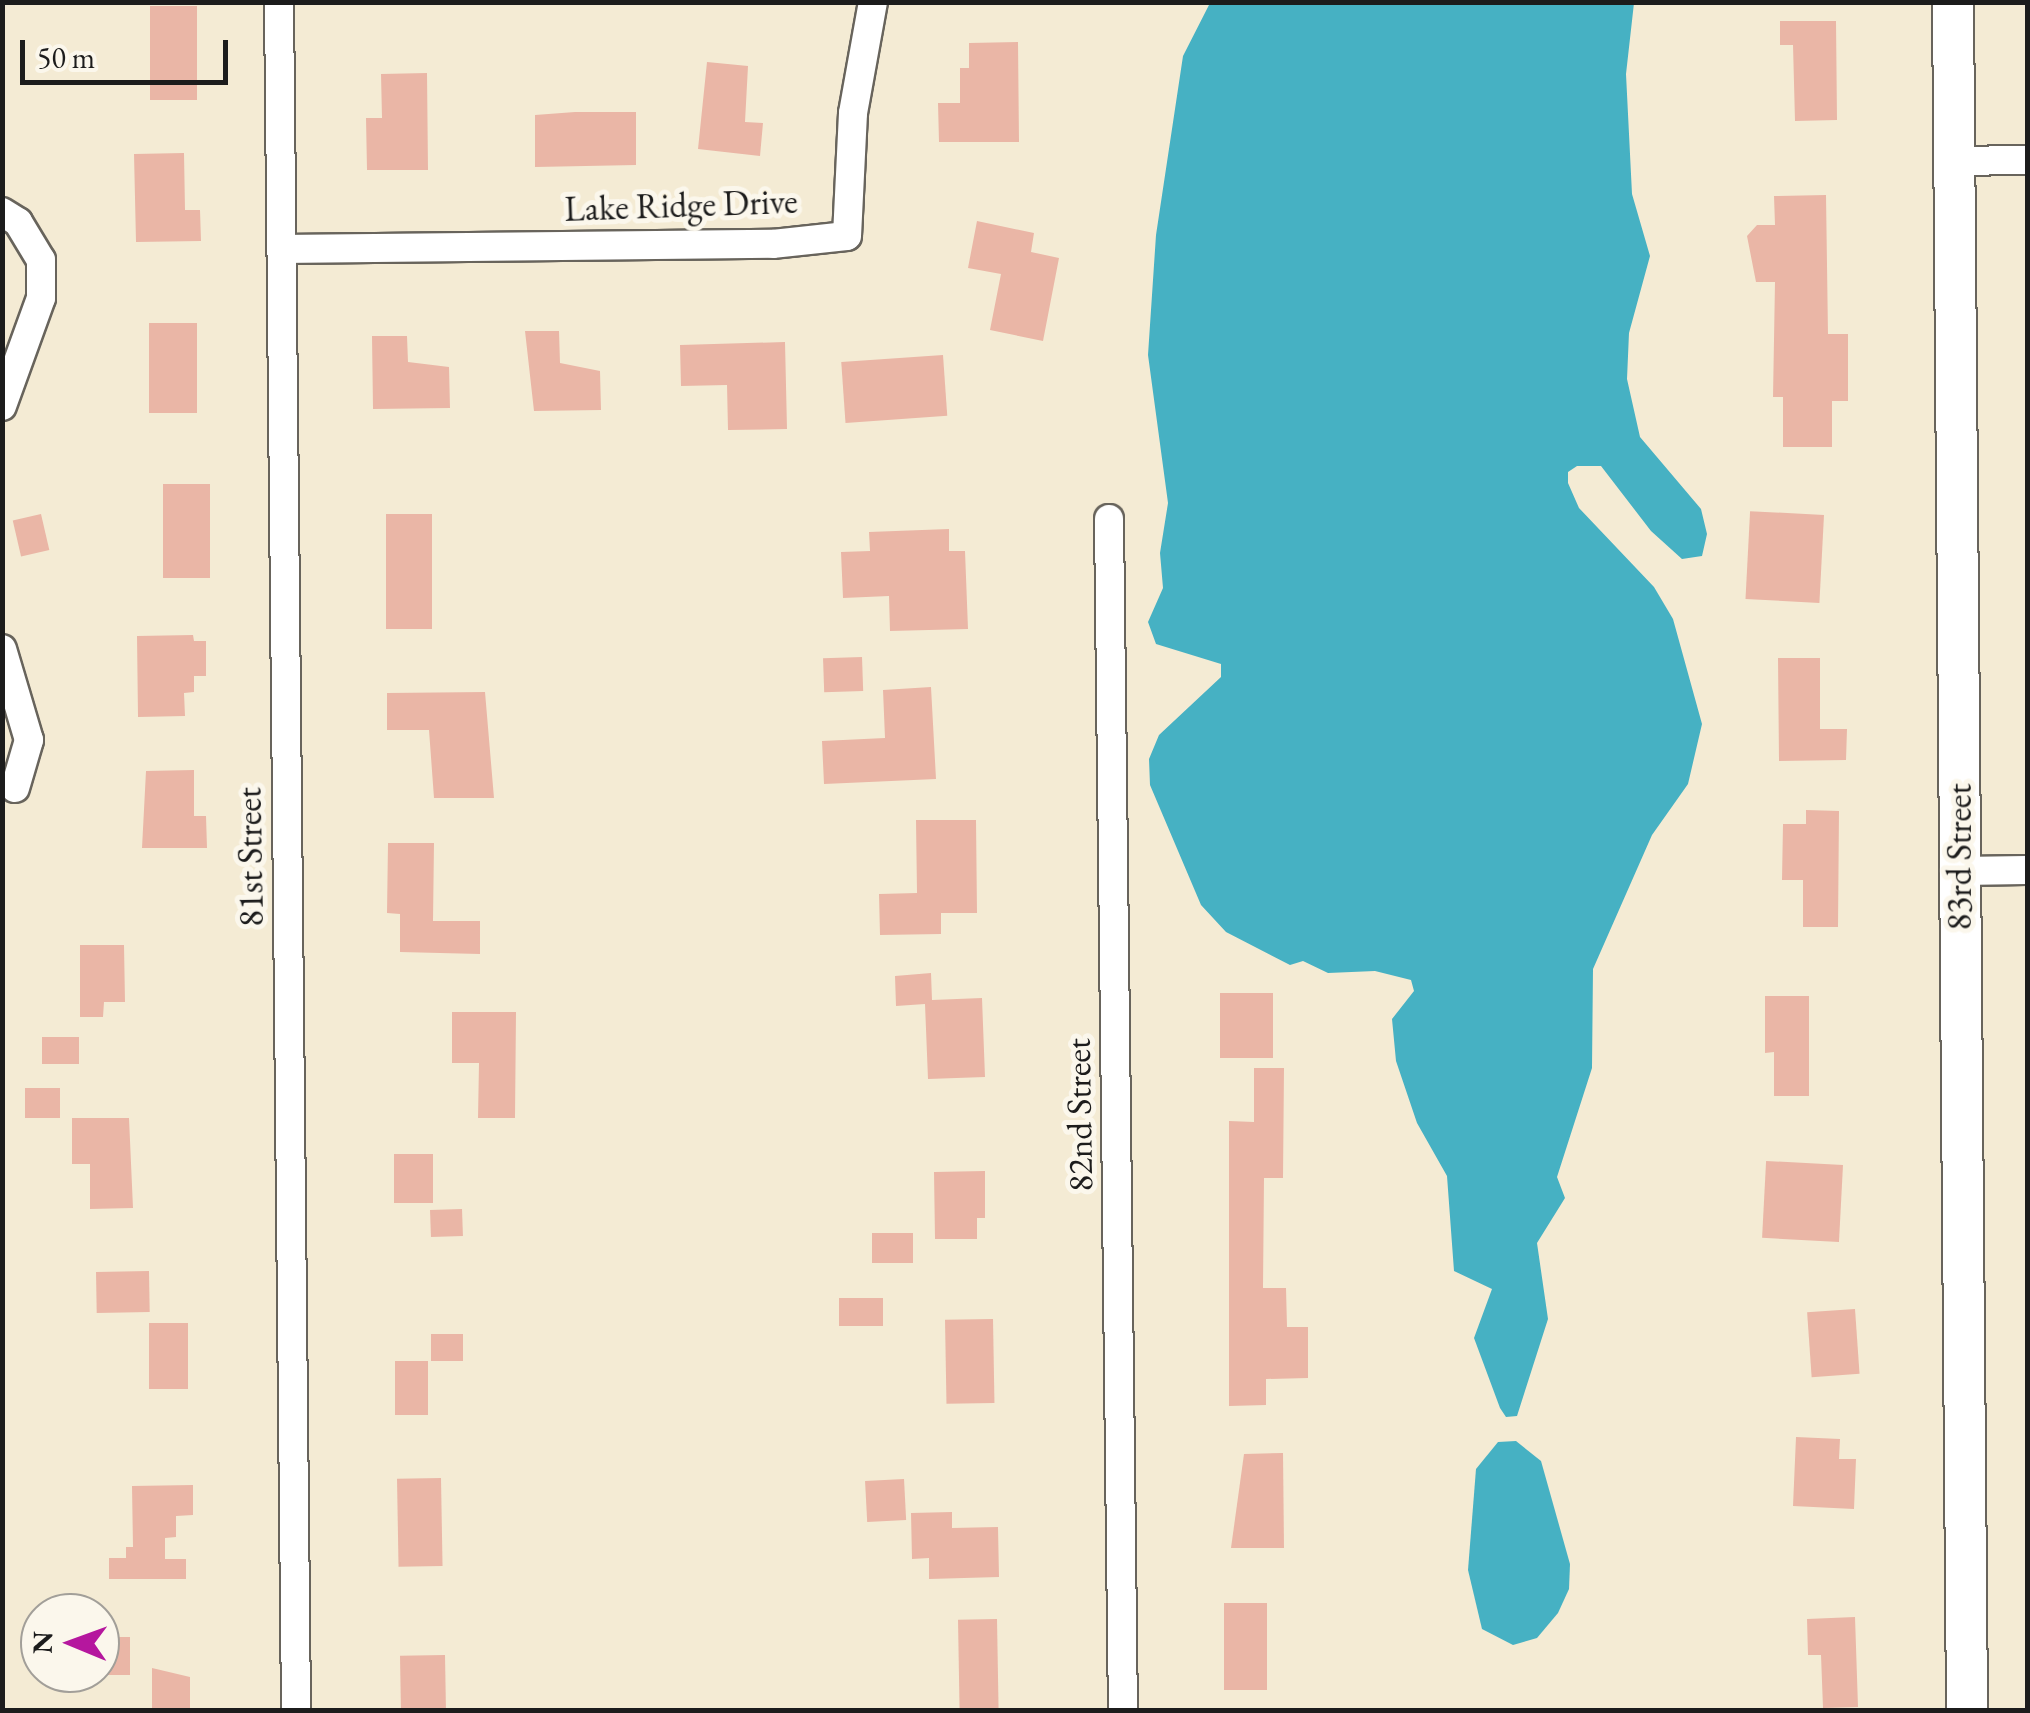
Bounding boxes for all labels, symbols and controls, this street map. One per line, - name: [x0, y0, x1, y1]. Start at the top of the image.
- scale bar: [25, 20, 232, 82]
- text: 50 m: [37, 38, 95, 77]
- street label: Lake Ridge Drive: [564, 180, 798, 230]
- street label: 83rd Street: [1938, 784, 1980, 930]
- street label: 81st Street: [228, 787, 272, 927]
- street label: 82nd Street: [1057, 1038, 1101, 1192]
- north arrow: [20, 1593, 120, 1693]
- text: N: [24, 1631, 60, 1654]

